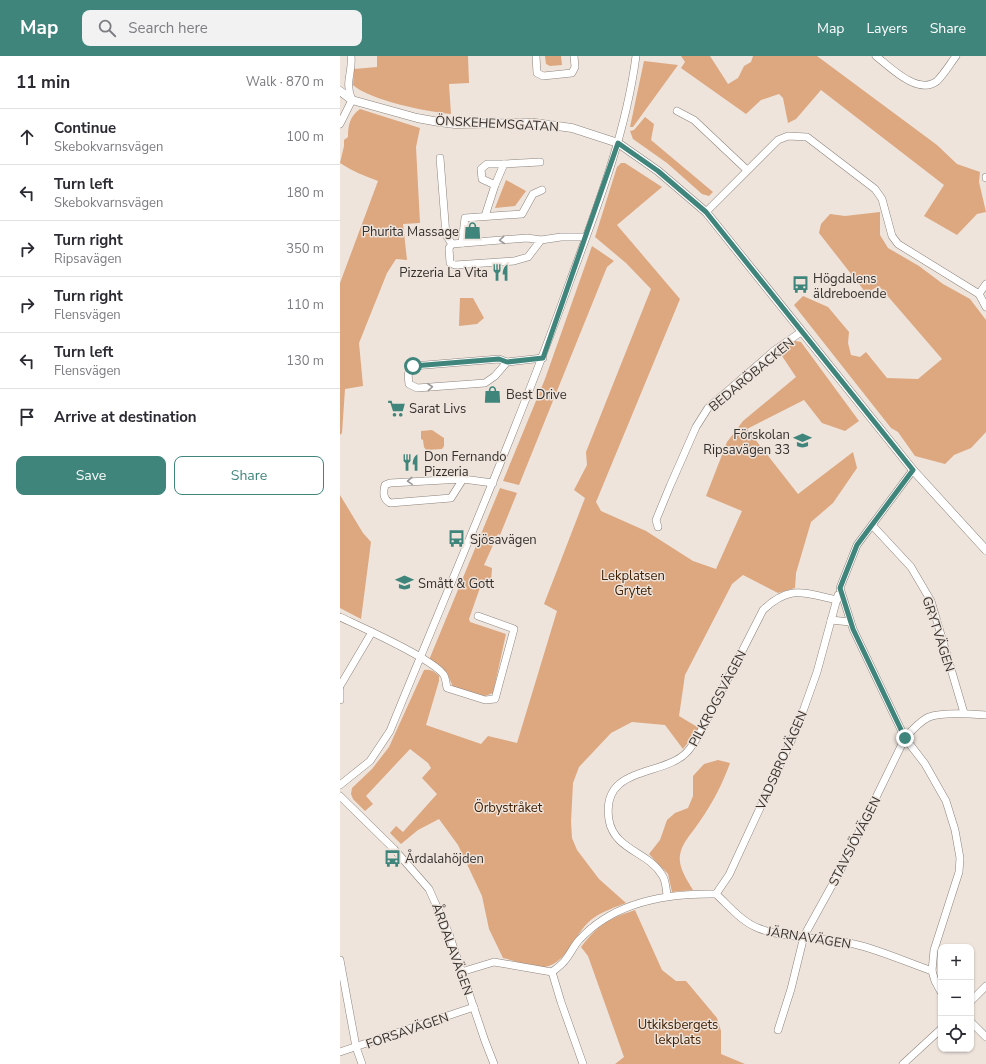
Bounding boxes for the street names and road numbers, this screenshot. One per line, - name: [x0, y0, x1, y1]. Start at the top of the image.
- street label: ÖNSKEHEMSGATAN: [435, 111, 559, 136]
- street label: BEDARÖBACKEN: [705, 333, 798, 416]
- street label: GRYTVÄGEN: [917, 594, 960, 674]
- street label: PILKROGSVÄGEN: [684, 647, 751, 750]
- street label: VADSBROVÄGEN: [751, 708, 812, 814]
- street label: STAVSJÖVÄGEN: [824, 793, 885, 889]
- street label: ÅRDALAVÄGEN: [427, 900, 478, 998]
- street label: JÄRNAVÄGEN: [764, 921, 852, 954]
- street label: FORSAVÄGEN: [363, 1007, 451, 1054]

